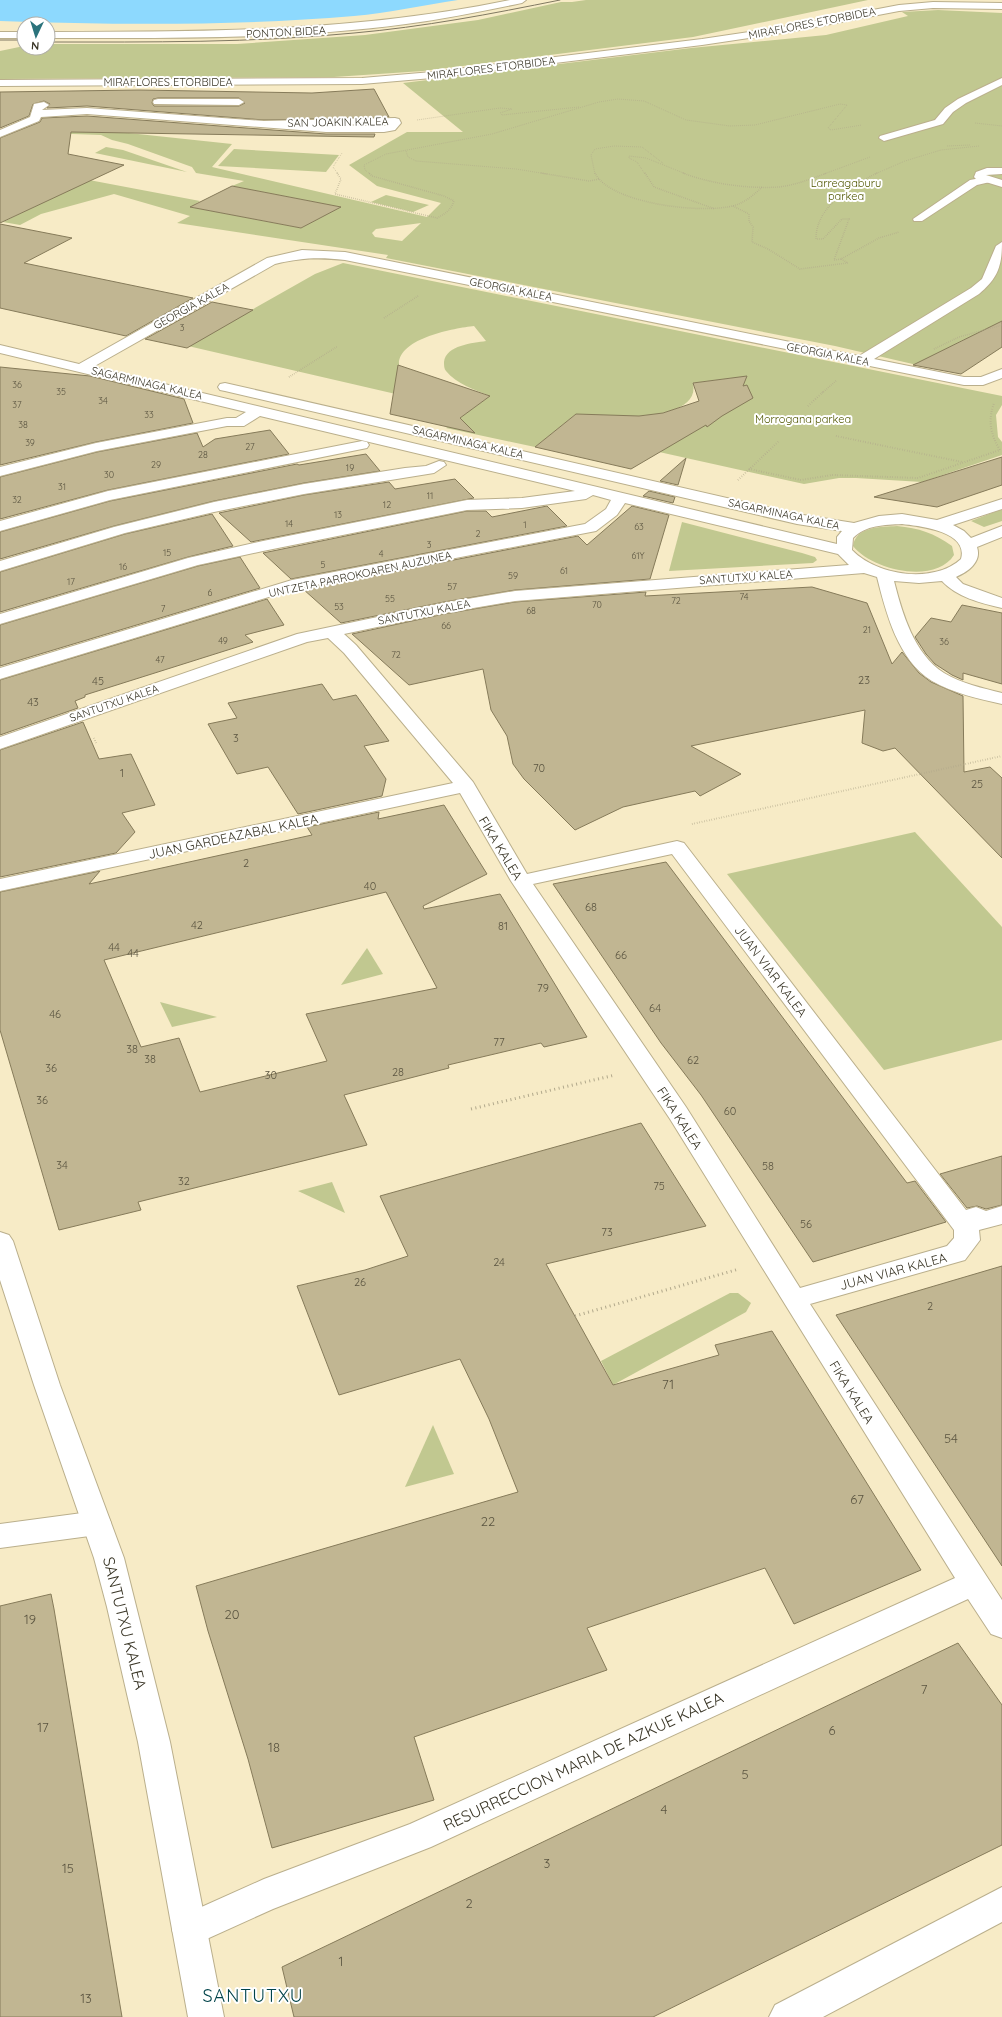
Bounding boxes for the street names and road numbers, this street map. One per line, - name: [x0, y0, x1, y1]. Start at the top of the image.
- street label: MIRAFLORES ETORBIDEA: [747, 4, 877, 42]
- street label: PONTON BIDEA: [246, 23, 326, 41]
- street label: MIRAFLORES ETORBIDEA: [426, 53, 556, 83]
- street label: MIRAFLORES ETORBIDEA: [103, 75, 233, 89]
- street label: SAN JOAKIN KALEA: [287, 114, 389, 130]
- street label: GEORGIA KALEA: [469, 274, 553, 304]
- street label: GEORGIA KALEA: [151, 280, 231, 332]
- street label: GEORGIA KALEA: [786, 339, 870, 369]
- street label: SAGARMINAGA KALEA: [90, 363, 204, 403]
- street label: SAGARMINAGA KALEA: [411, 422, 525, 462]
- street label: SAGARMINAGA KALEA: [727, 495, 841, 533]
- street label: UNTZETA PARROKOAREN AUZUNEA: [267, 548, 453, 600]
- street label: SANTUTXU KALEA: [699, 567, 793, 587]
- street label: SANTUTXU KALEA: [377, 596, 471, 628]
- street label: SANTUTXU KALEA: [67, 681, 161, 725]
- street label: JUAN GARDEAZABAL KALEA: [147, 810, 320, 862]
- street label: FIKA KALEA: [476, 813, 527, 883]
- street label: JUAN VIAR KALEA: [731, 922, 811, 1020]
- street label: FIKA KALEA: [654, 1084, 706, 1153]
- street label: JUAN VIAR KALEA: [838, 1249, 949, 1293]
- street label: FIKA KALEA: [826, 1358, 878, 1427]
- street label: SANTUTXU KALEA: [99, 1555, 151, 1691]
- street label: RESURRECCION MARIA DE AZKUE KALEA: [440, 1687, 726, 1835]

